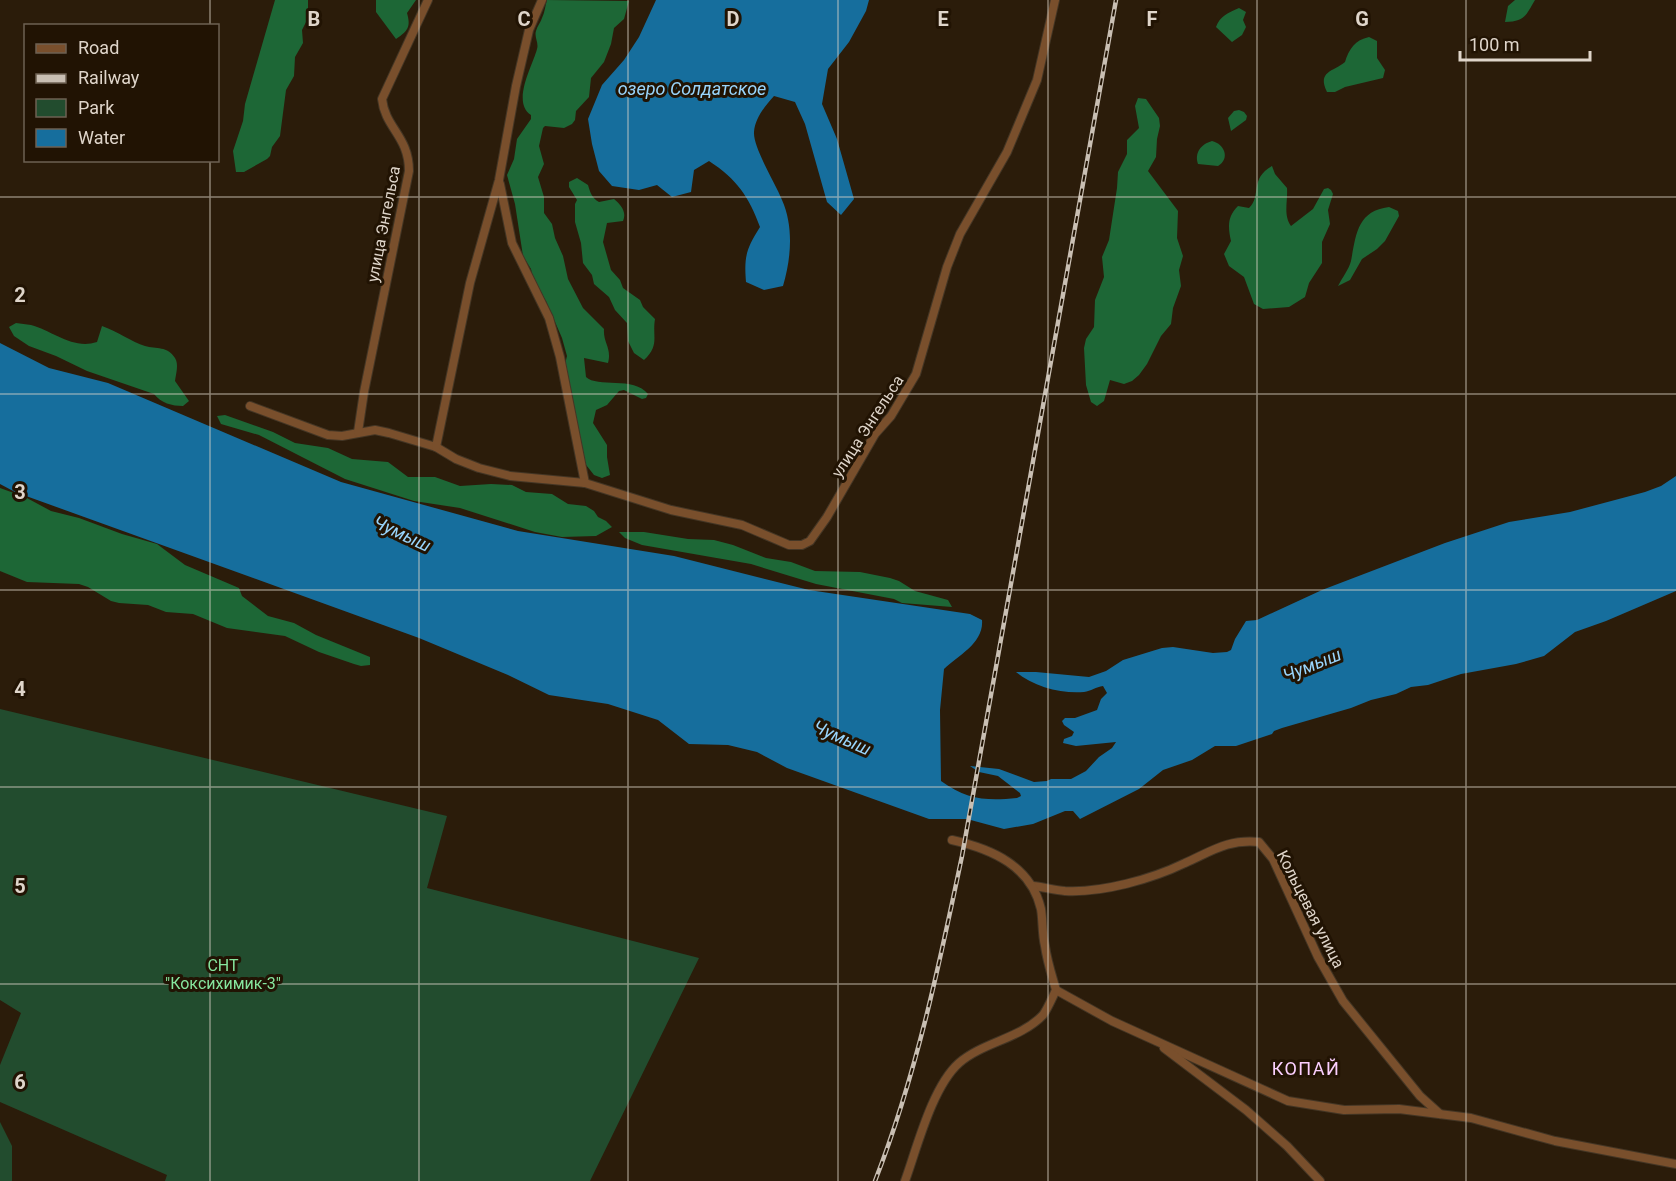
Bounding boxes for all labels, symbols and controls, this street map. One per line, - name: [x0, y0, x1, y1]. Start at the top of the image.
- text: B: [308, 7, 320, 31]
- text: C: [517, 7, 531, 31]
- text: D: [727, 7, 740, 31]
- text: E: [937, 7, 949, 31]
- text: F: [1147, 7, 1158, 31]
- text: G: [1355, 7, 1369, 31]
- legend: [24, 24, 219, 162]
- scale bar: [1460, 24, 1590, 62]
- text: 100 m: [1469, 34, 1520, 55]
- text: Road: [78, 37, 119, 58]
- text: Railway: [78, 67, 140, 88]
- water label: озеро Солдатское: [618, 78, 766, 99]
- text: Park: [78, 97, 115, 118]
- text: Water: [78, 127, 125, 148]
- street label: улица Энгельса: [363, 164, 404, 284]
- text: 2: [14, 283, 26, 307]
- street label: улица Энгельса: [827, 372, 908, 481]
- text: 3: [14, 480, 26, 504]
- water label: Чумыш: [370, 511, 434, 556]
- water label: Чумыш: [1280, 643, 1344, 686]
- text: 4: [14, 677, 26, 701]
- water label: Чумыш: [810, 716, 874, 760]
- street label: Кольцевая улица: [1273, 847, 1348, 971]
- text: 5: [14, 874, 26, 898]
- park label: СНТ "Коксихимик-3": [165, 956, 281, 993]
- district label: КОПАЙ: [1272, 1058, 1340, 1079]
- text: 6: [14, 1070, 26, 1094]

